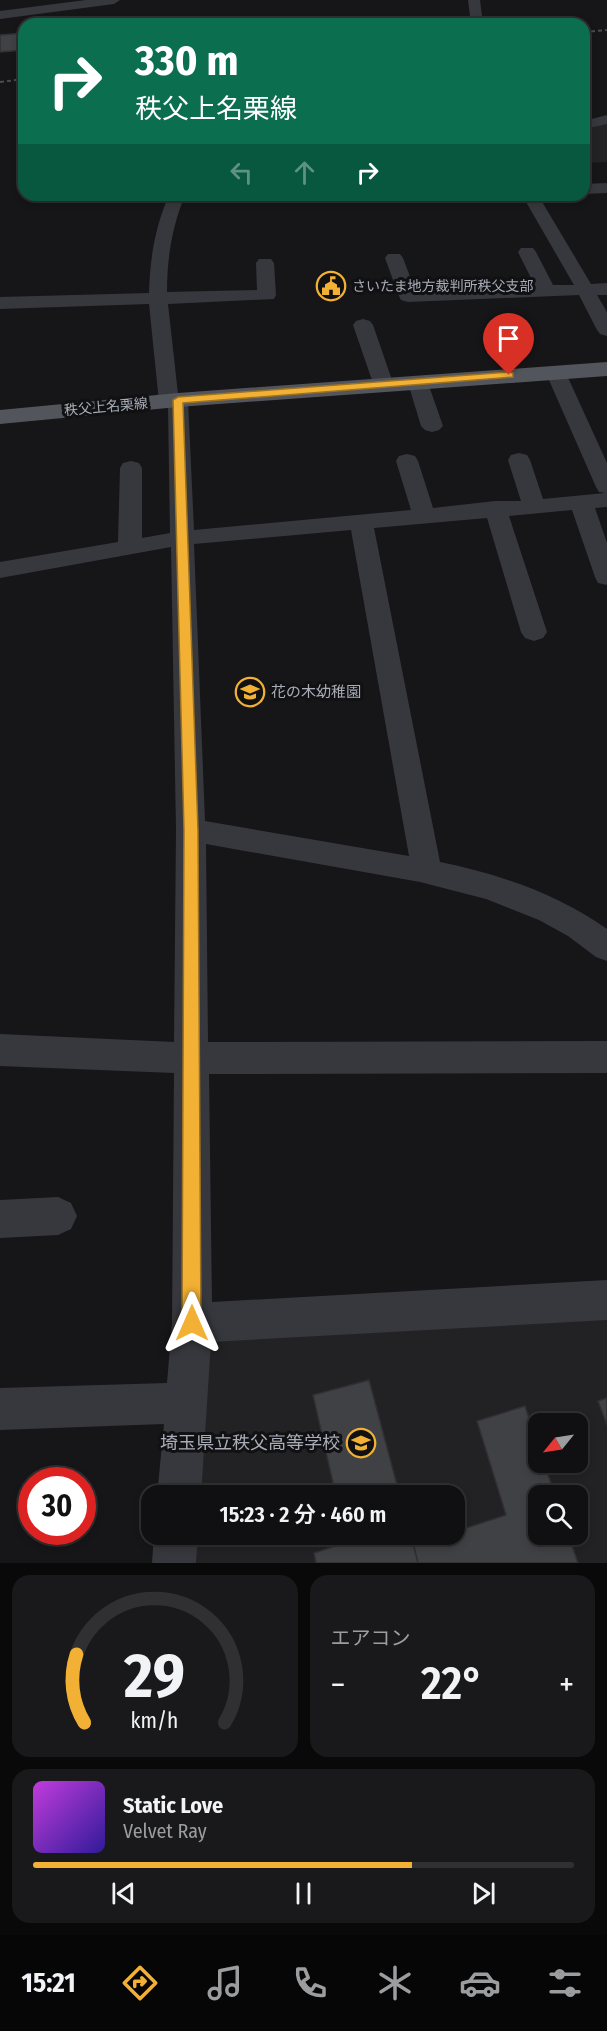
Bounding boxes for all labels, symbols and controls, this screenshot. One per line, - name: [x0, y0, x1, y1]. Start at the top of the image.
- text: 330 m: [135, 36, 238, 86]
- icon: right: [36, 42, 114, 120]
- text: 秩父上名栗線: [135, 93, 297, 125]
- icon: left: [225, 156, 258, 189]
- icon: ahead: [288, 156, 321, 189]
- icon: right: [351, 156, 384, 189]
- public building icon: さいたま地方裁判所秩父支部: [315, 270, 347, 302]
- place label: さいたま地方裁判所秩父支部: [352, 278, 534, 295]
- pin: [483, 313, 534, 375]
- icon: arrive: [492, 322, 525, 355]
- street label: 秩父上名栗線: [63, 395, 149, 419]
- school or university icon: 花の木幼稚園: [234, 676, 266, 708]
- place label: 花の木幼稚園: [271, 683, 361, 701]
- position arrow: [160, 1291, 224, 1355]
- north arrow: [528, 1413, 588, 1473]
- map controls: [528, 1413, 588, 1545]
- school or university icon: 埼玉県立秩父高等学校: [345, 1427, 377, 1459]
- place label: 埼玉県立秩父高等学校: [160, 1432, 340, 1454]
- speed limit sign: 30: [18, 1467, 96, 1545]
- button: search: [528, 1485, 588, 1545]
- text: 15:23 · 2 分 · 460 m: [220, 1501, 386, 1528]
- text: エアコン: [331, 1626, 411, 1650]
- text: 29: [123, 1639, 185, 1714]
- text: 22°: [421, 1657, 483, 1711]
- text: −: [331, 1665, 345, 1705]
- text: +: [559, 1665, 574, 1705]
- text: km/h: [131, 1708, 179, 1734]
- text: Static Love: [123, 1792, 223, 1819]
- text: Velvet Ray: [123, 1819, 207, 1843]
- icon: previous: [107, 1877, 140, 1910]
- icon: pause: [287, 1877, 320, 1910]
- icon: next: [467, 1877, 500, 1910]
- icon: directions: [119, 1962, 161, 2004]
- icon: music: [204, 1962, 246, 2004]
- icon: phone: [289, 1962, 331, 2004]
- icon: climate: [374, 1962, 416, 2004]
- icon: car: [459, 1962, 501, 2004]
- icon: filters: [544, 1962, 586, 2004]
- text: 15:21: [21, 1967, 76, 1999]

